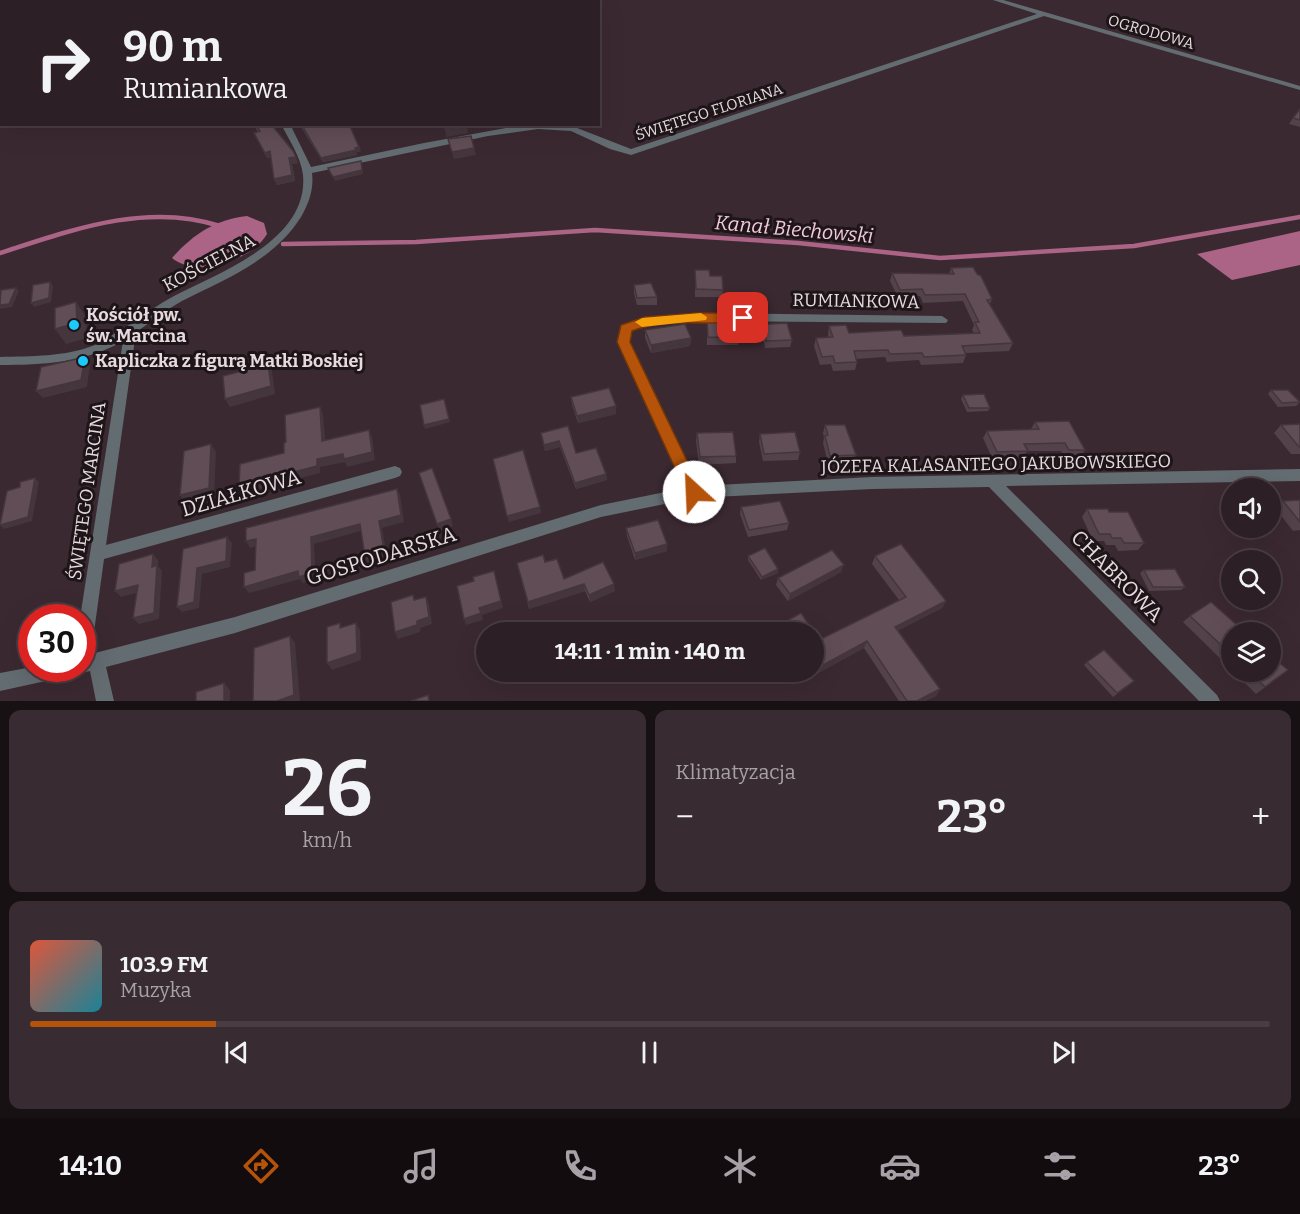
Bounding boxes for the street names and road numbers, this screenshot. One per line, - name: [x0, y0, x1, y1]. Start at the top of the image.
- street label: OGRODOWA: [1106, 11, 1197, 53]
- street label: ŚWIĘTEGO FLORIANA: [633, 80, 785, 144]
- street label: KOŚCIELNA: [159, 229, 259, 297]
- street label: RUMIANKOWA: [792, 289, 920, 313]
- street label: ŚWIĘTEGO MARCINA: [63, 400, 110, 581]
- street label: JÓZEFA KALASANTEGO JAKUBOWSKIEGO: [820, 449, 1171, 478]
- street label: DZIAŁKOWA: [178, 464, 304, 522]
- street label: GOSPODARSKA: [303, 521, 459, 591]
- street label: CHABROWA: [1066, 525, 1169, 628]

